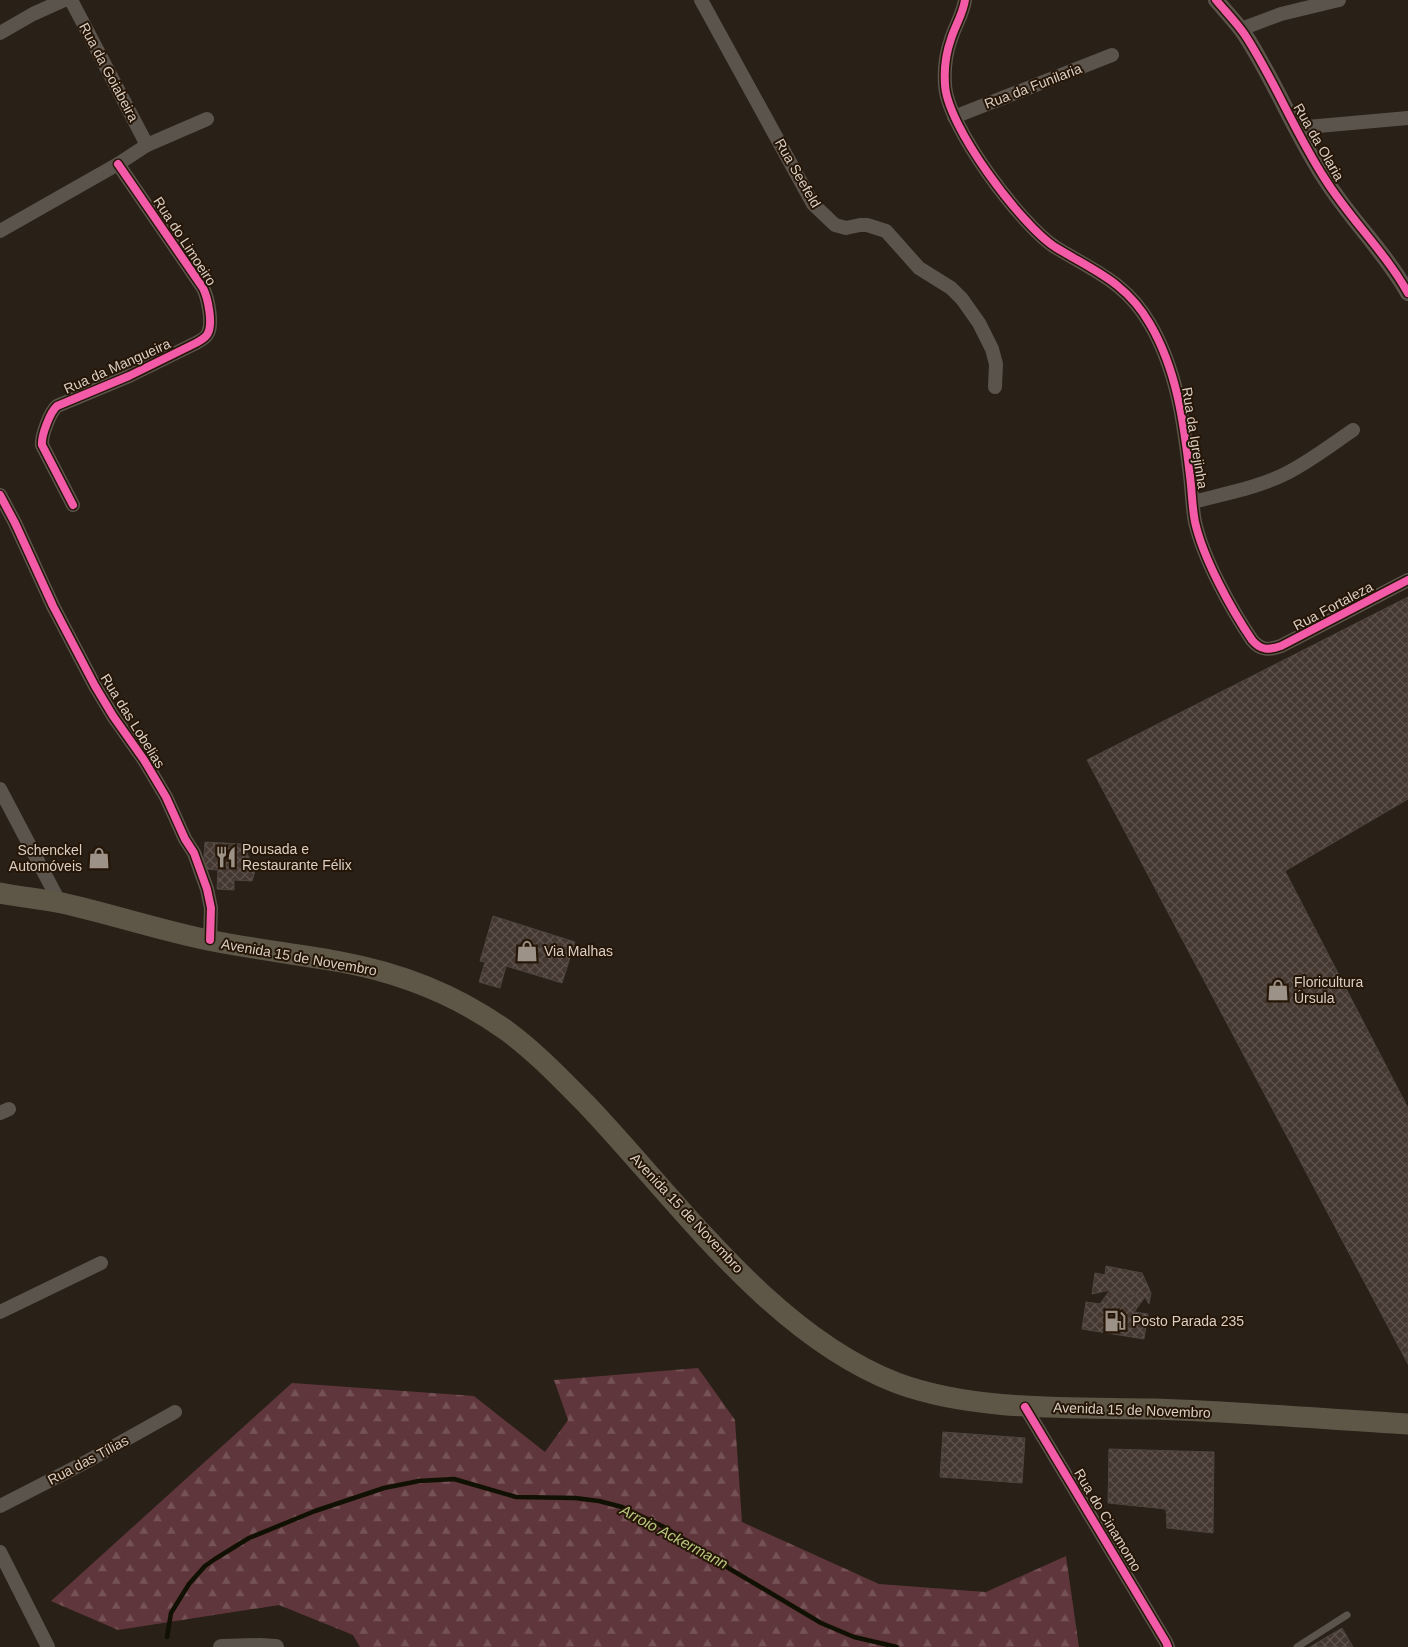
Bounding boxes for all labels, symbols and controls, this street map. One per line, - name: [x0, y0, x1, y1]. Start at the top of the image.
- street label: Rua da Goiabeira: [76, 20, 142, 124]
- street label: Rua da Funilaria: [982, 60, 1084, 112]
- street label: Rua da Olaria: [1290, 101, 1348, 184]
- street label: Rua Seefeld: [772, 136, 824, 210]
- street label: Rua do Limoeiro: [150, 194, 220, 289]
- street label: Rua da Mangueira: [61, 335, 173, 397]
- street label: Rua da Igrejinha: [1179, 386, 1211, 490]
- street label: Rua Fortaleza: [1290, 578, 1376, 634]
- street label: Rua das Lobelias: [98, 671, 168, 771]
- place label: Pousada e Restaurante Félix: [242, 841, 352, 873]
- place label: Schenckel Automóveis: [9, 842, 82, 874]
- restaurant icon: Pousada e Restaurante Félix: [213, 844, 239, 870]
- shop icon: Schenckel Automóveis: [86, 845, 112, 871]
- street label: Avenida 15 de Novembro: [220, 935, 378, 979]
- shop icon: Via Malhas: [514, 938, 540, 964]
- place label: Via Malhas: [544, 943, 613, 959]
- place label: Floricultura Úrsula: [1294, 974, 1363, 1006]
- shop icon: Floricultura Úrsula: [1265, 977, 1291, 1003]
- street label: Avenida 15 de Novembro: [627, 1150, 747, 1276]
- fuel station icon: Posto Parada 235: [1102, 1308, 1128, 1334]
- place label: Posto Parada 235: [1132, 1313, 1244, 1329]
- street label: Avenida 15 de Novembro: [1053, 1399, 1211, 1421]
- street label: Rua das Tílias: [45, 1432, 131, 1488]
- street label: Rua do Cinamomo: [1071, 1466, 1145, 1574]
- water label: Arroio Ackermann: [617, 1501, 731, 1572]

